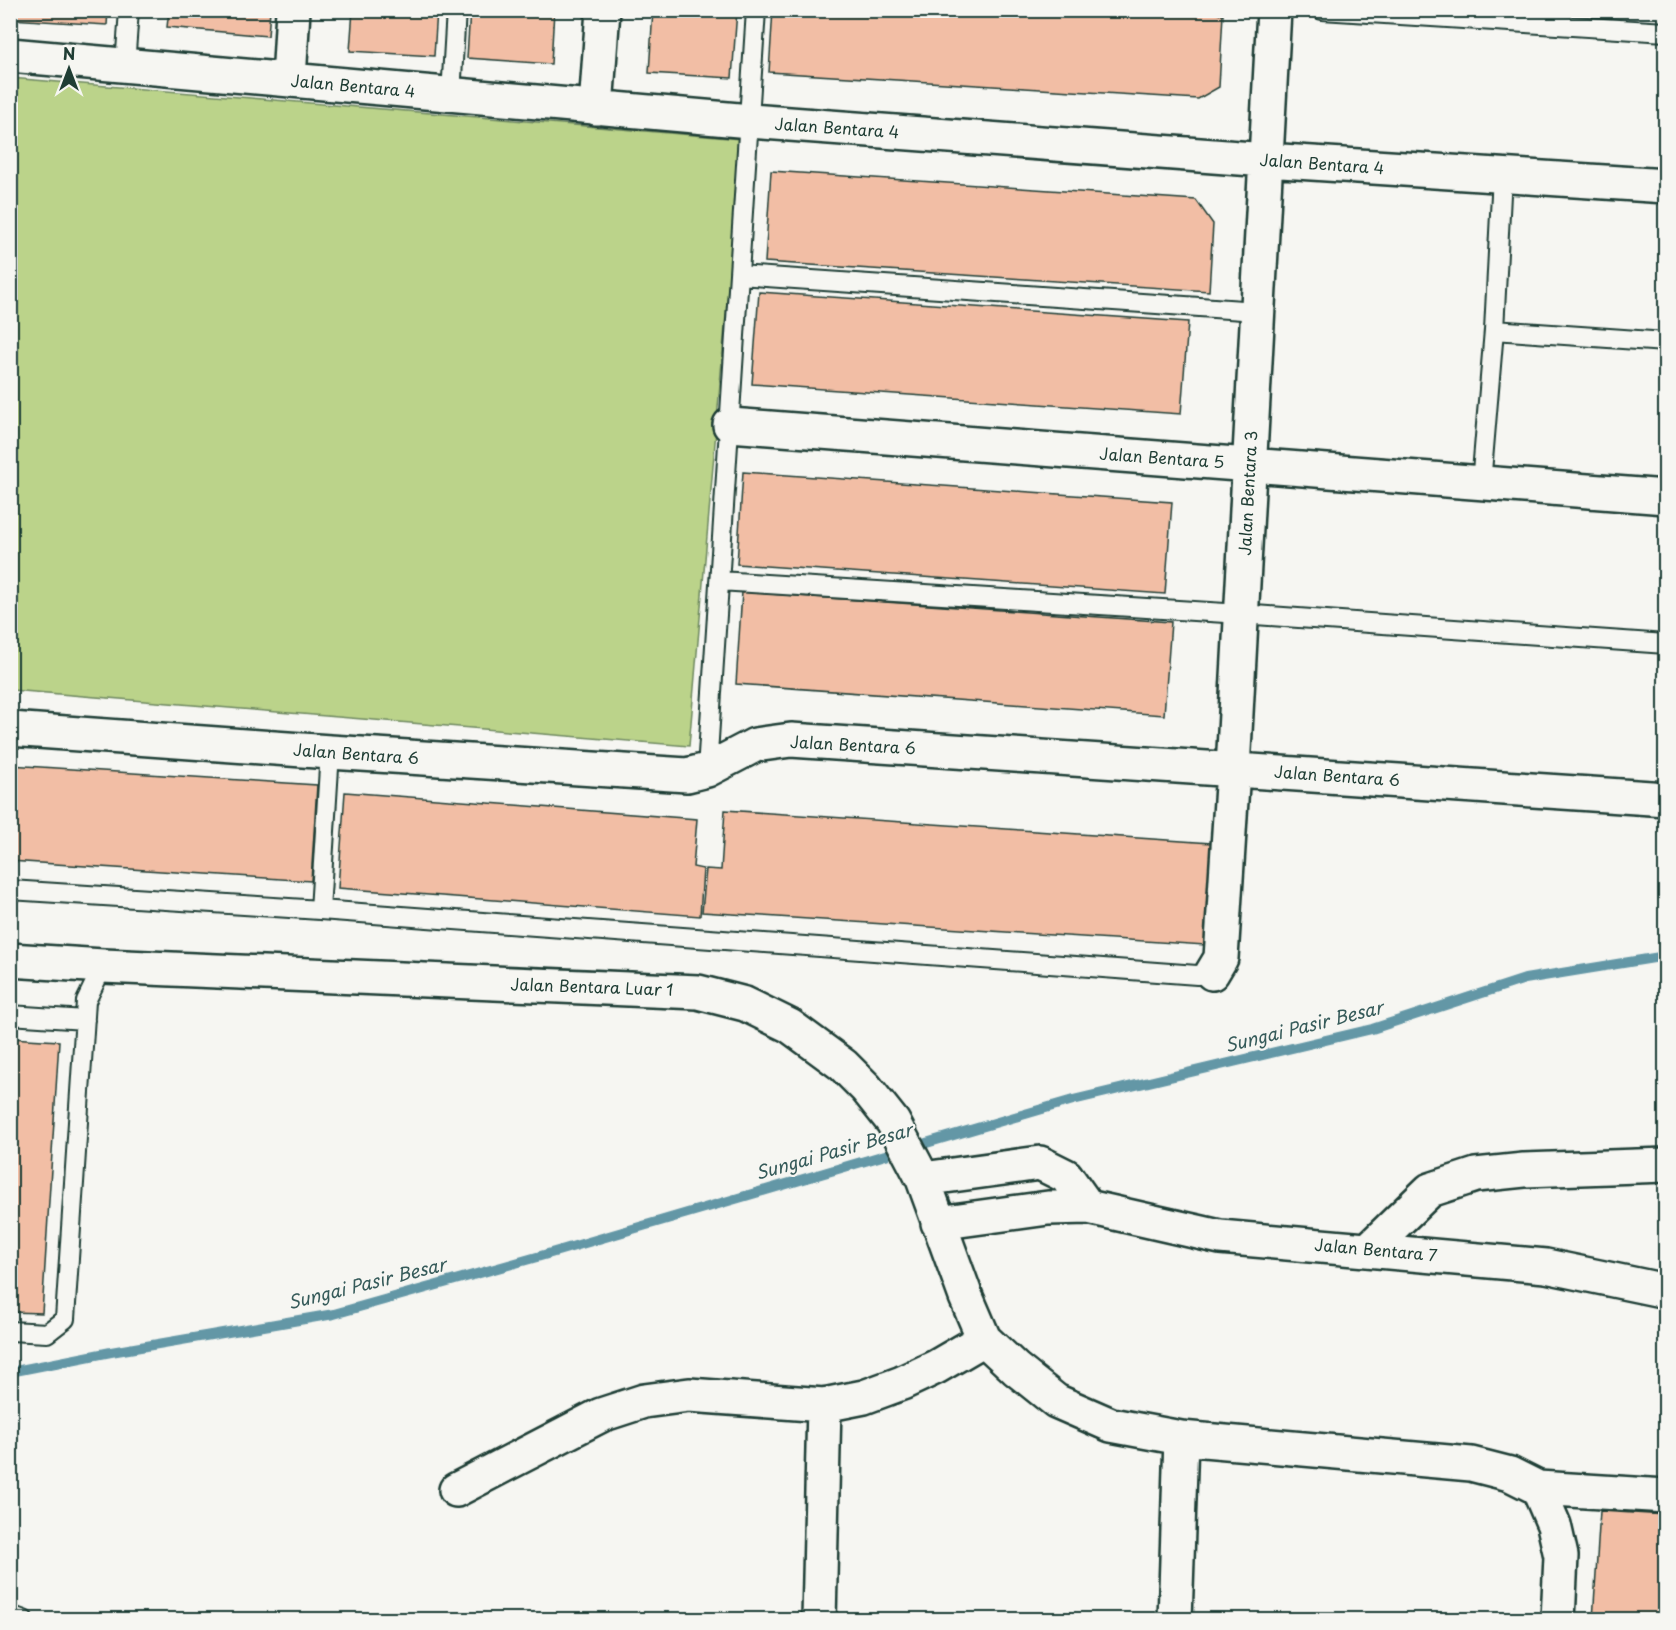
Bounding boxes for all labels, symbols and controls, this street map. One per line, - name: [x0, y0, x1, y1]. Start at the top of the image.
- north arrow: [39, 39, 99, 99]
- text: N: [63, 41, 75, 65]
- street label: Jalan Bentara 4: [290, 68, 416, 102]
- street label: Jalan Bentara 4: [774, 111, 900, 143]
- street label: Jalan Bentara 4: [1259, 147, 1385, 179]
- street label: Jalan Bentara 3: [1232, 430, 1262, 556]
- street label: Jalan Bentara 5: [1099, 441, 1225, 473]
- street label: Jalan Bentara 6: [790, 729, 917, 759]
- street label: Jalan Bentara 6: [292, 737, 420, 769]
- street label: Jalan Bentara 6: [1273, 759, 1401, 791]
- street label: Jalan Bentara Luar 1: [510, 971, 674, 1001]
- water label: Sungai Pasir Besar: [1222, 992, 1388, 1058]
- water label: Sungai Pasir Besar: [752, 1114, 918, 1186]
- street label: Jalan Bentara 7: [1314, 1232, 1439, 1266]
- water label: Sungai Pasir Besar: [285, 1249, 451, 1315]

